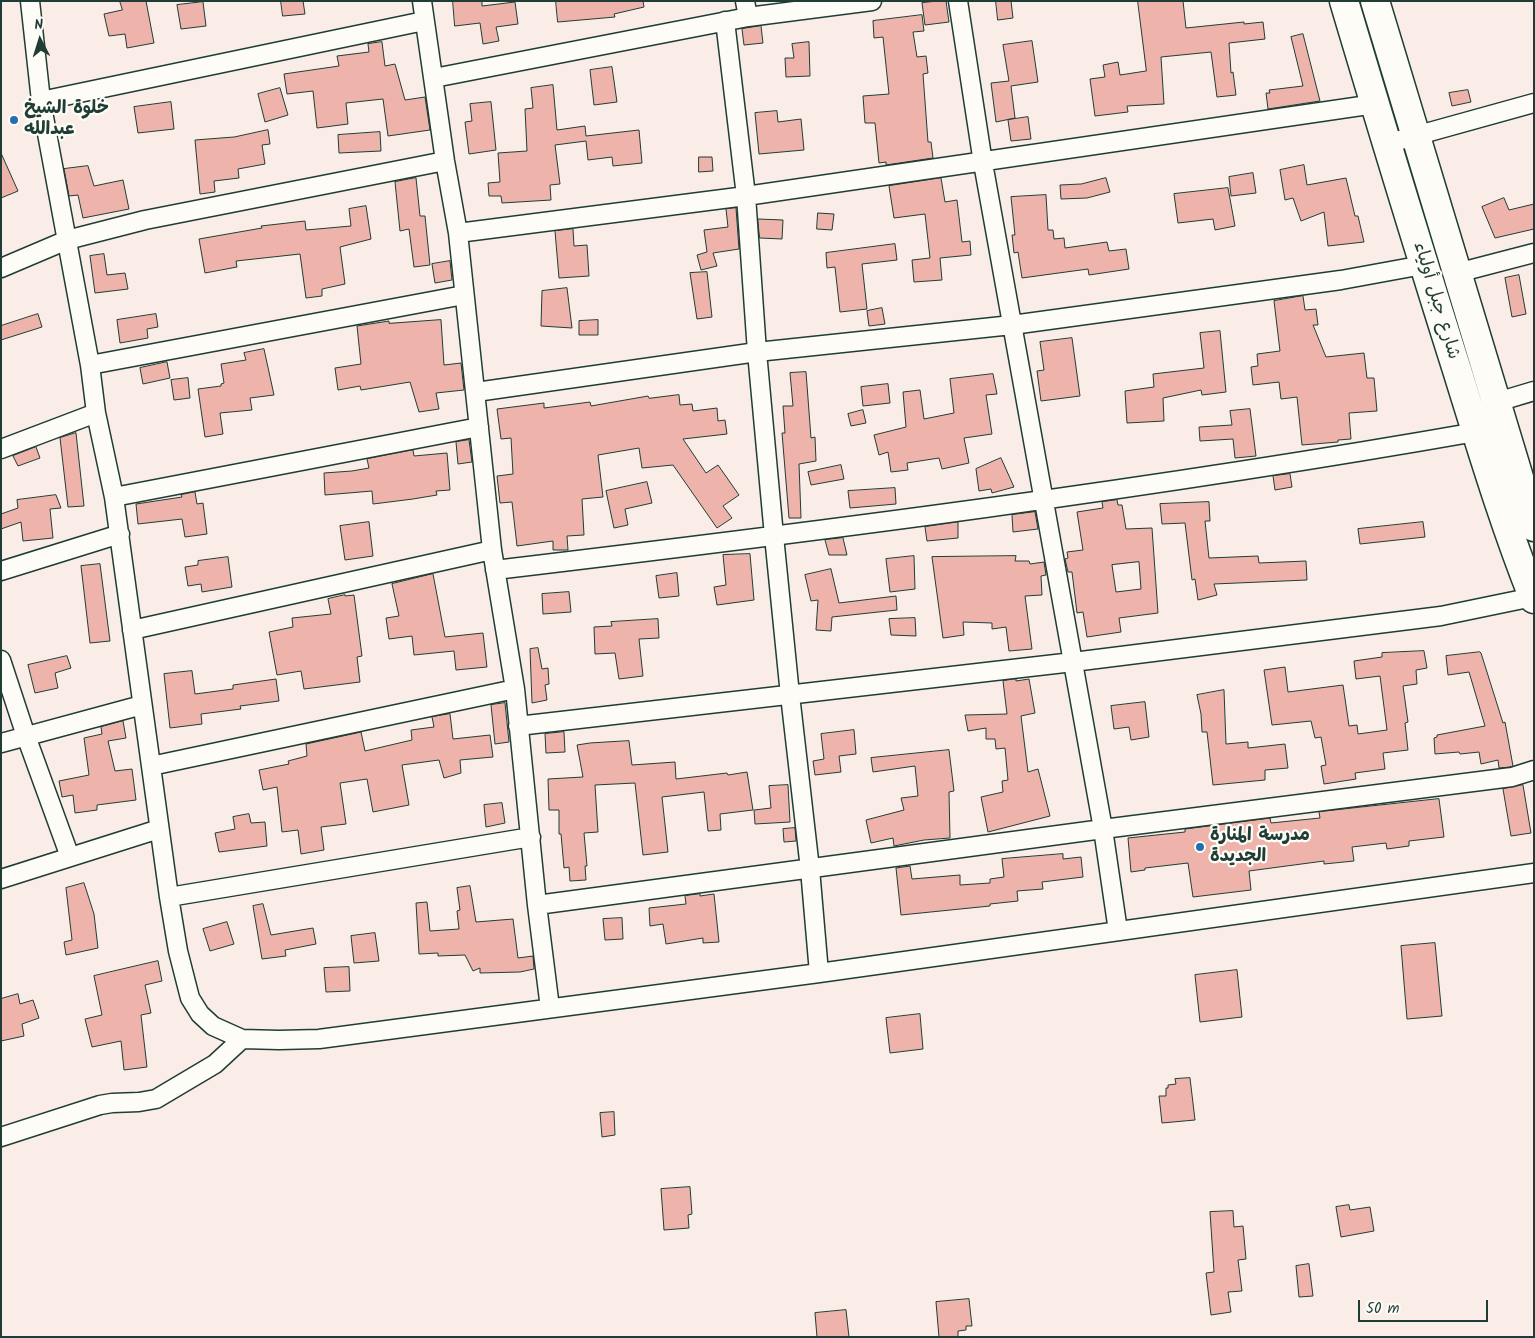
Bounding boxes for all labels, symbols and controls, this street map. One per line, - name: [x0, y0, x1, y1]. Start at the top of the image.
- text: N: [33, 14, 44, 36]
- north arrow: [15, 15, 65, 65]
- place label: خلوة الشيخ عبدالله: [24, 99, 109, 142]
- marker: خلوة الشيخ عبدالله: [8, 114, 20, 126]
- street label: شارع جبل أولياء: [1407, 240, 1463, 362]
- place label: مدرسة المنارة الجديدة: [1210, 826, 1310, 869]
- marker: مدرسة المنارة الجديدة: [1194, 841, 1206, 853]
- scale bar: [1360, 1290, 1490, 1322]
- text: 50 m: [1366, 1297, 1400, 1321]

